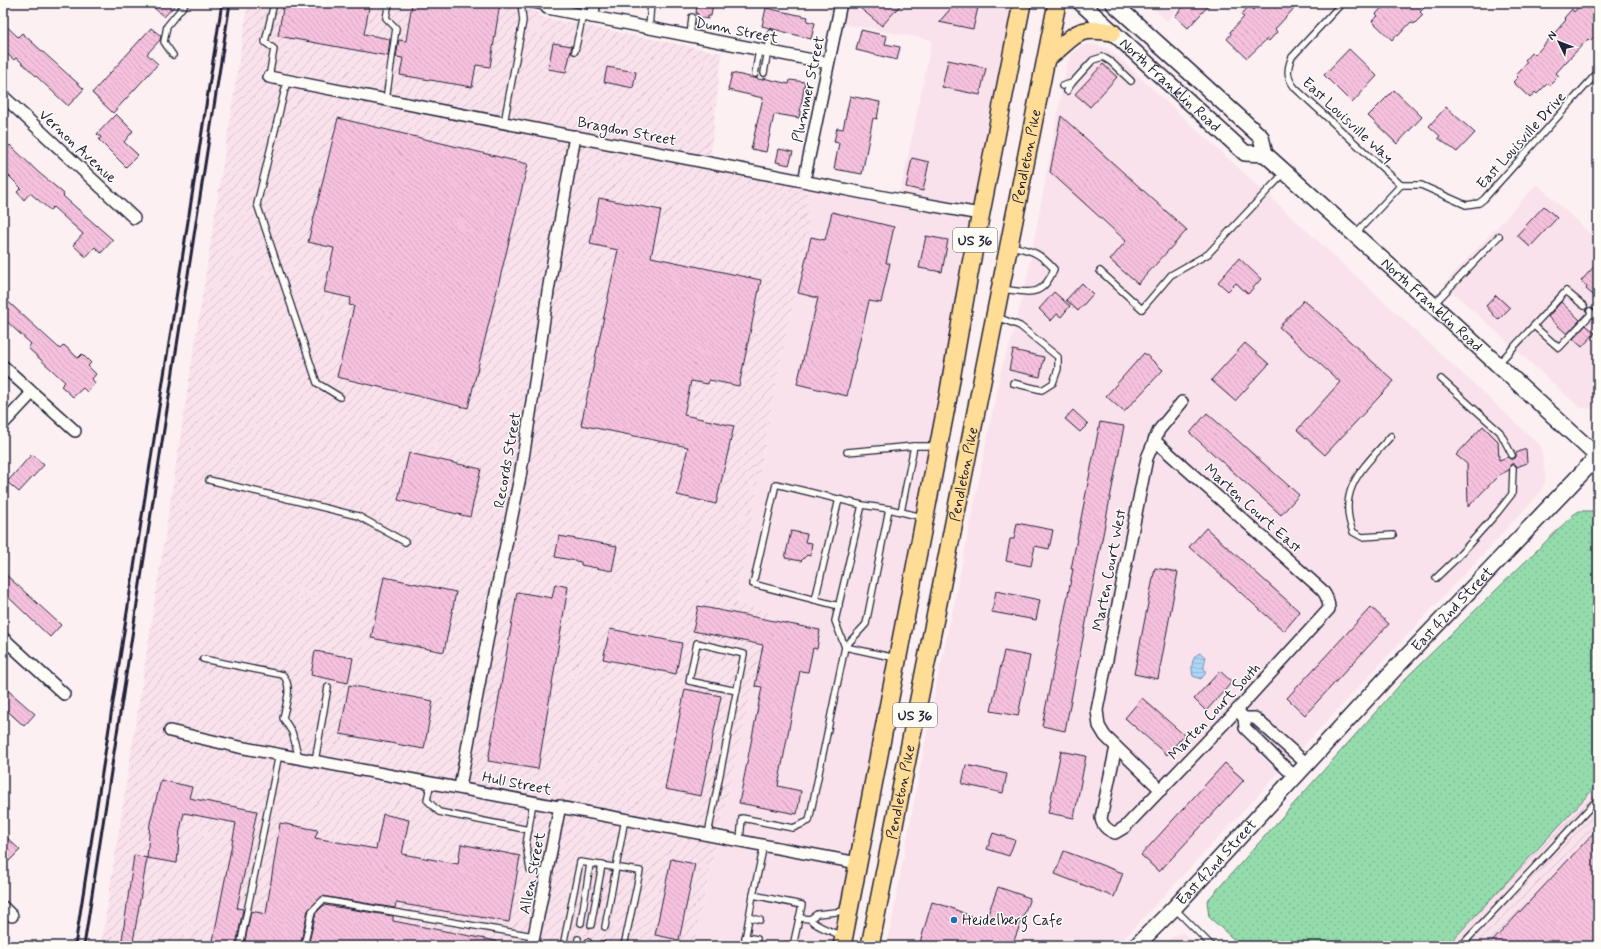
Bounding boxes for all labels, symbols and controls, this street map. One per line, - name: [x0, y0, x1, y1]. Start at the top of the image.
- street label: Dunn Street: [694, 13, 780, 49]
- north arrow: [1539, 22, 1579, 62]
- text: N: [1545, 28, 1560, 43]
- street label: Plummer Street: [788, 34, 830, 144]
- street label: North Franklin Road: [1115, 34, 1225, 137]
- street label: East Louisville Way: [1297, 73, 1397, 168]
- street label: East Louisville Drive: [1473, 88, 1571, 194]
- street label: Vernon Avenue: [34, 105, 121, 188]
- street label: Pendleton Pike: [1008, 107, 1047, 206]
- street label: Bragdon Street: [575, 113, 678, 152]
- road number: US 36: [953, 228, 997, 252]
- street label: North Franklin Road: [1376, 254, 1486, 357]
- street label: Records Street: [490, 411, 526, 510]
- street label: Pendleton Pike: [945, 425, 984, 523]
- street label: Marten Court East: [1199, 460, 1306, 558]
- street label: Marten Court West: [1088, 507, 1132, 633]
- street label: East 42nd Street: [1407, 563, 1498, 656]
- street label: Marten Court South: [1164, 659, 1265, 765]
- road number: US 36: [893, 703, 937, 727]
- street label: Pendleton Pike: [882, 743, 921, 841]
- street label: Hull Street: [480, 767, 553, 801]
- street label: East 42nd Street: [1172, 816, 1262, 910]
- street label: Allen Street: [515, 830, 551, 916]
- place label: Heidelberg Cafe: [962, 911, 1063, 932]
- marker: Heidelberg Cafe: [949, 915, 959, 925]

